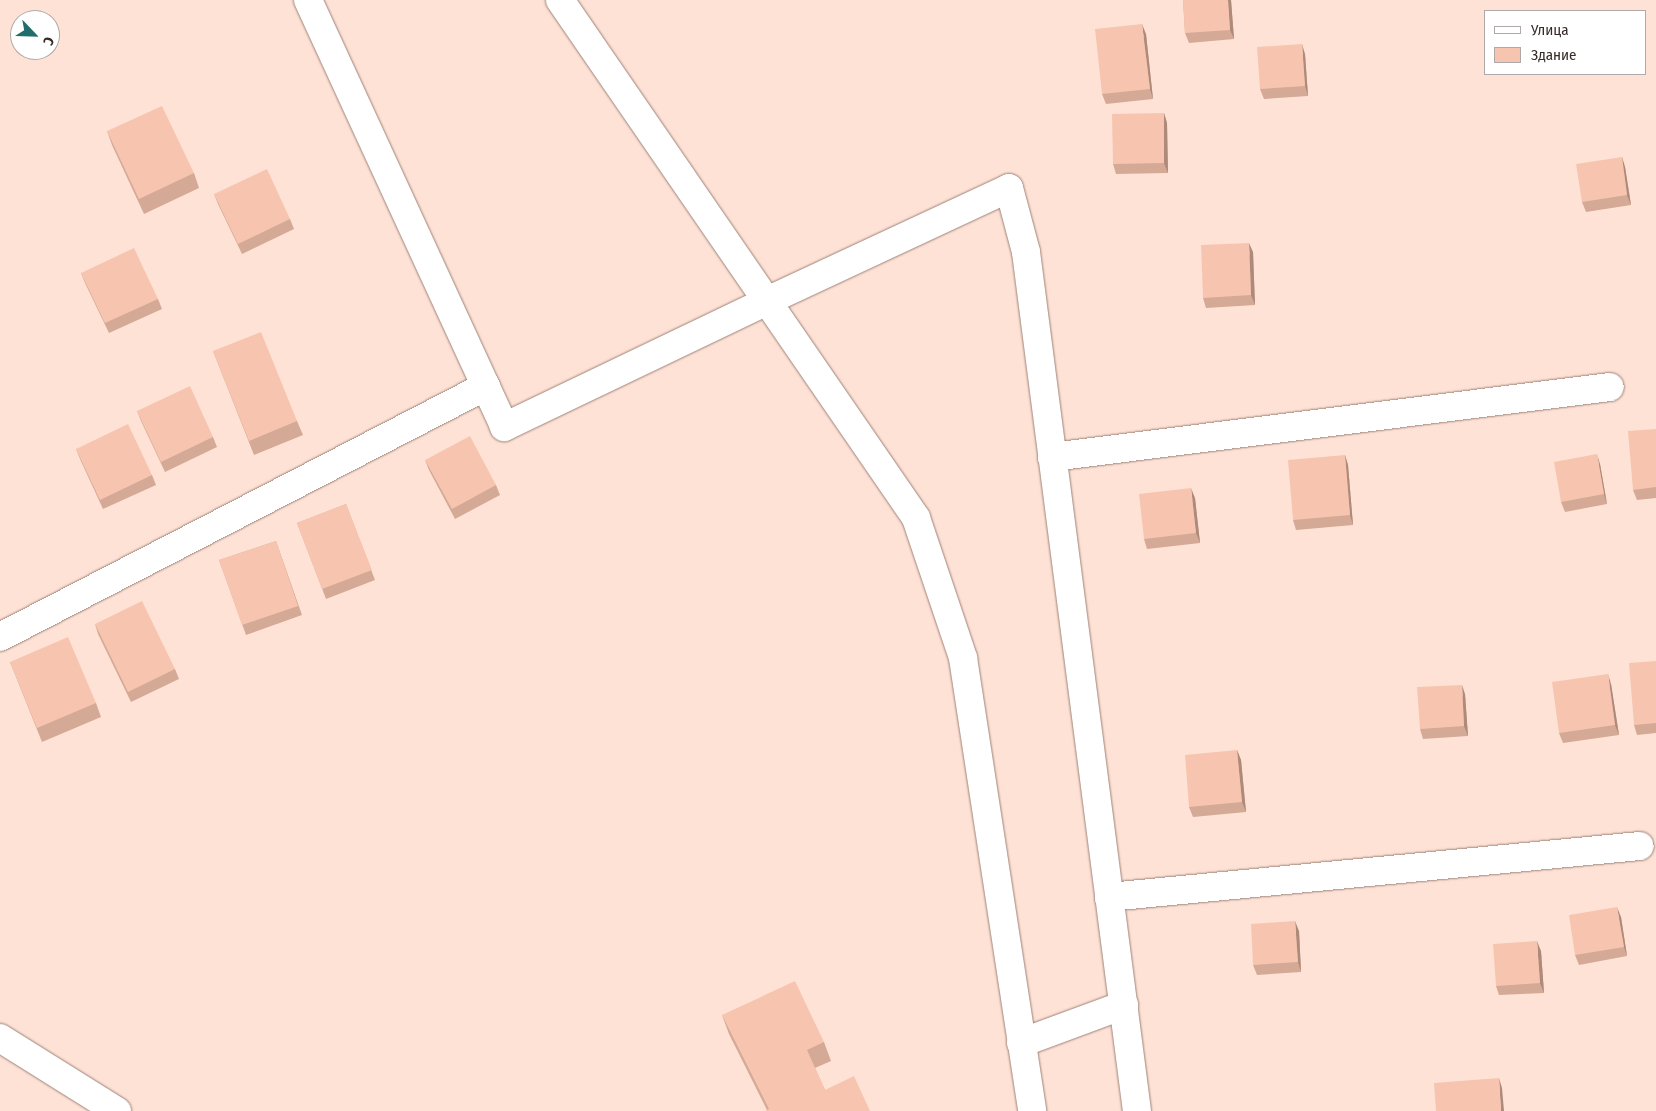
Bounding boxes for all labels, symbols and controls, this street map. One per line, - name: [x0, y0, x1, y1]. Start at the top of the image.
- north arrow: [10, 10, 60, 60]
- legend: [1484, 10, 1646, 75]
- text: Улица: [1531, 21, 1569, 39]
- text: С: [39, 34, 58, 48]
- text: Здание: [1531, 46, 1577, 64]

